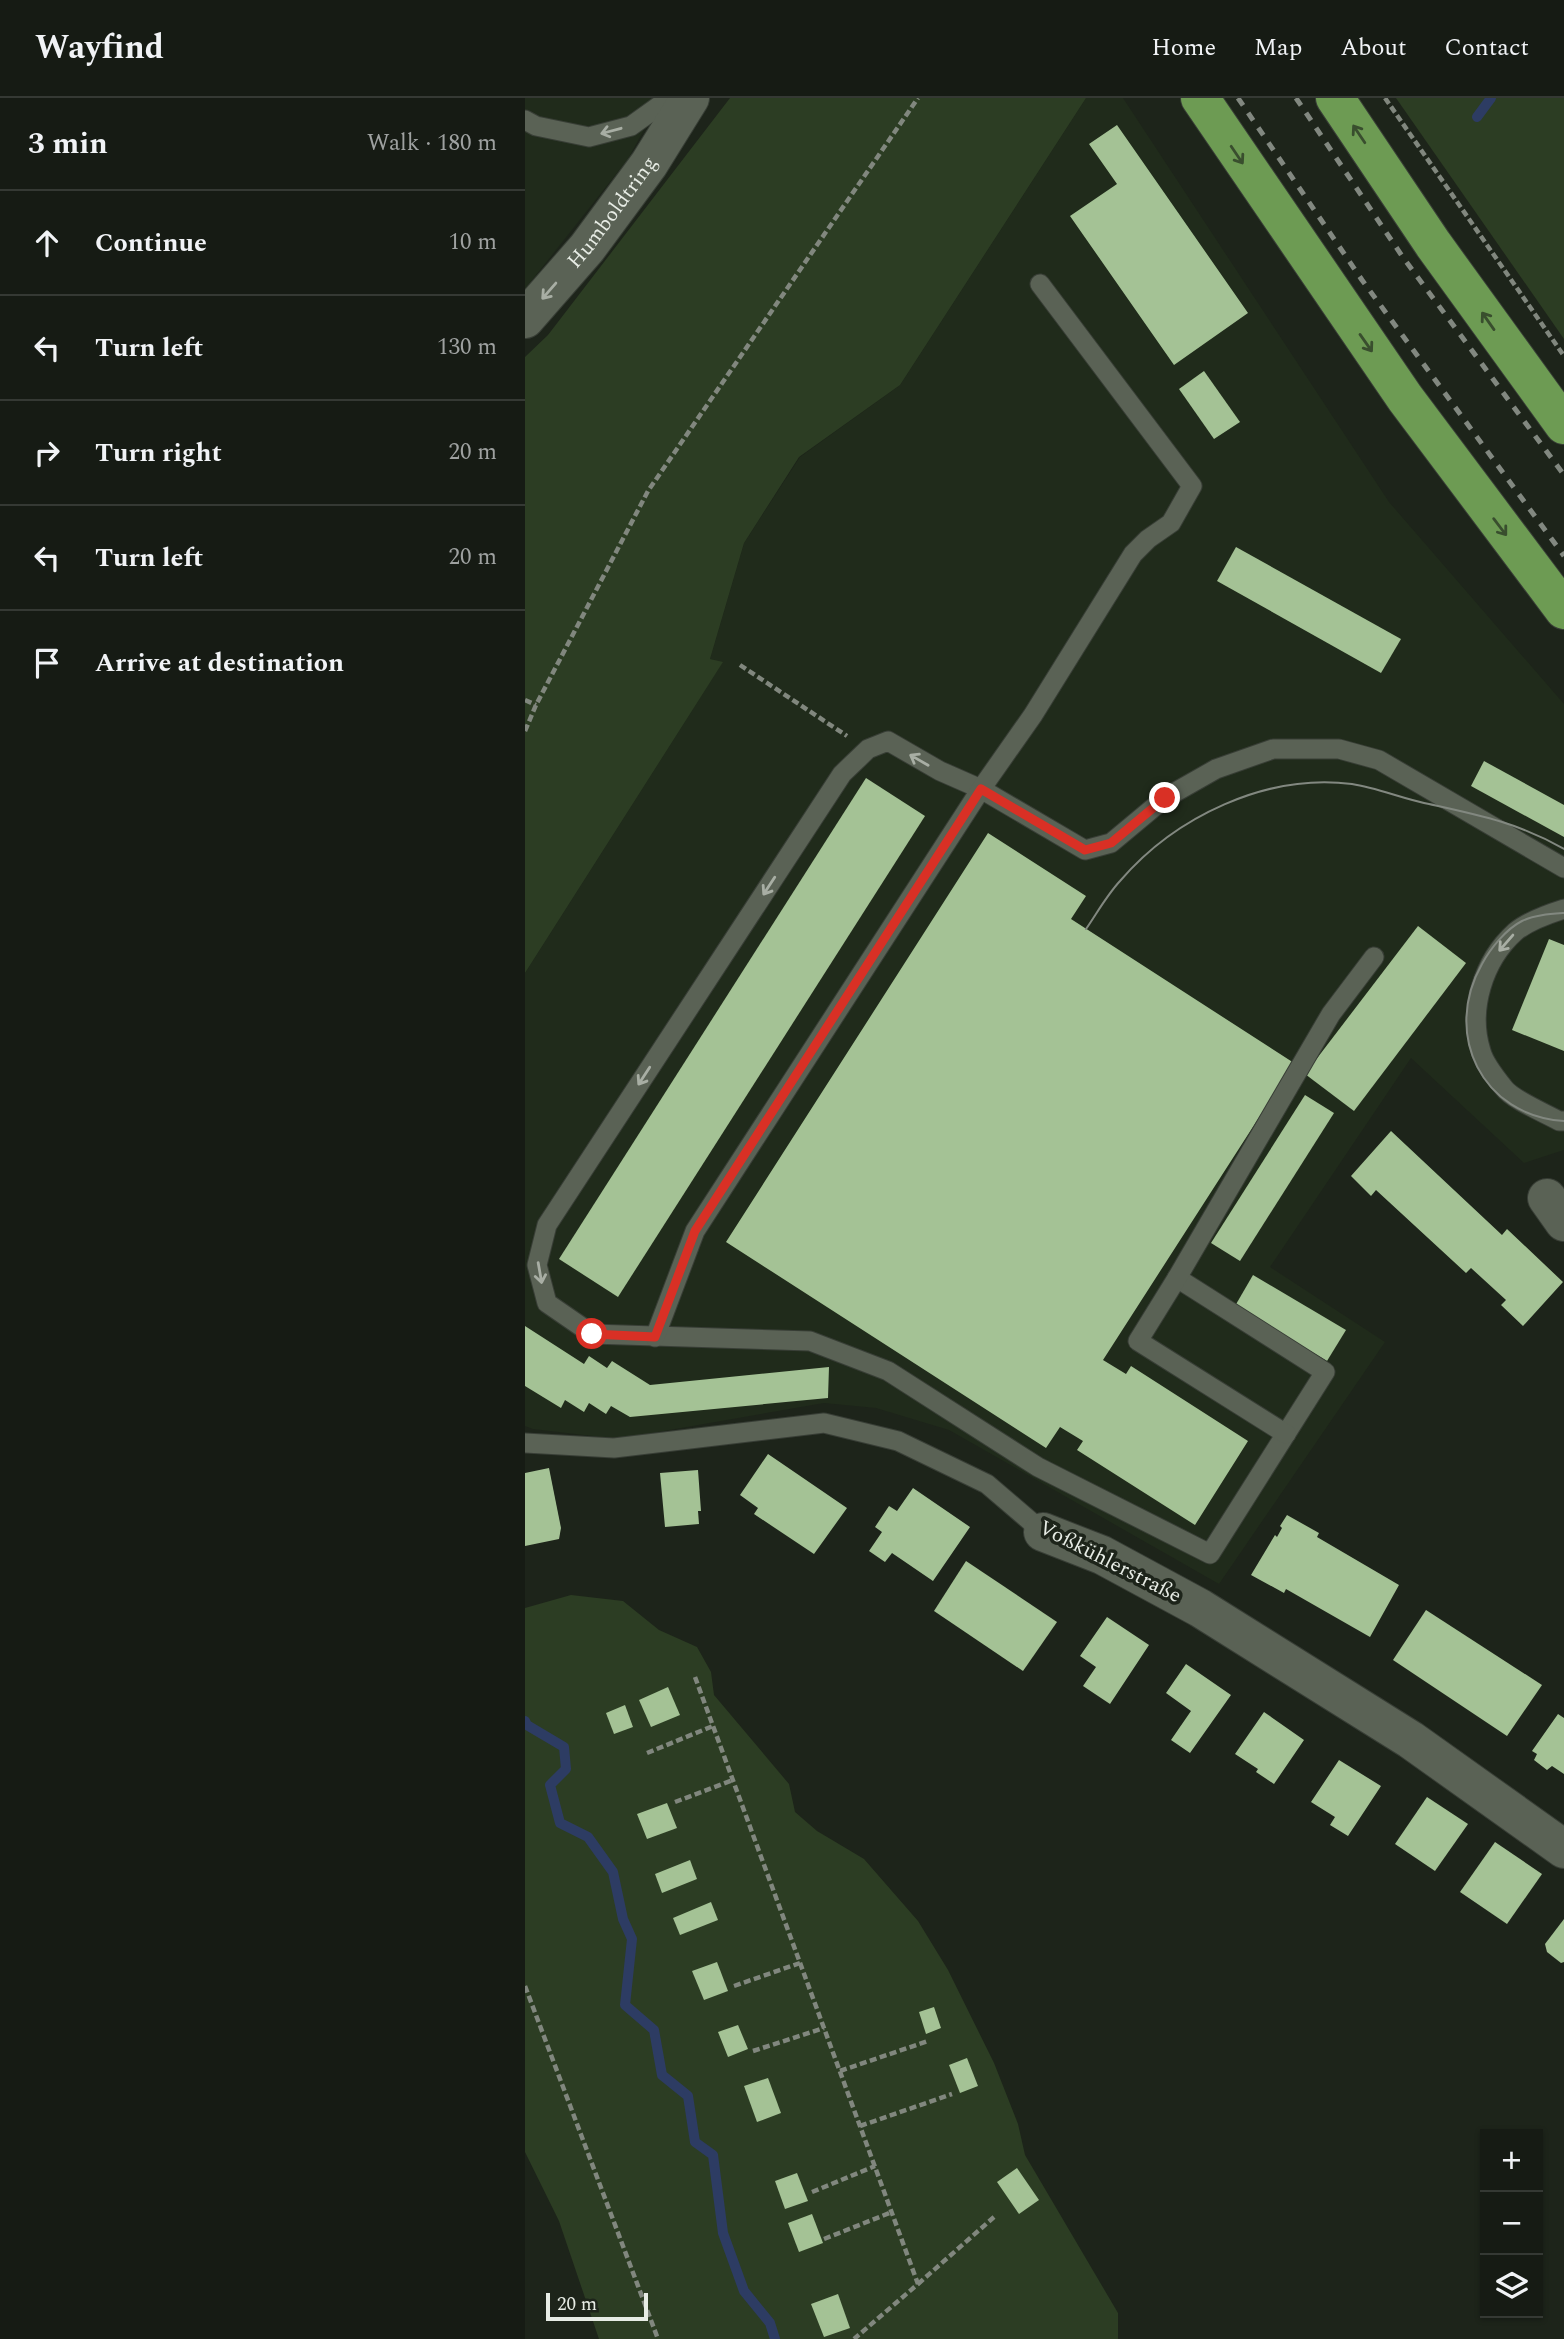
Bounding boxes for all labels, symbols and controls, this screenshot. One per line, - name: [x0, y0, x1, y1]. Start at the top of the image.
- text: Wayfind: [35, 23, 164, 73]
- text: Home: [1151, 30, 1216, 66]
- text: Map: [1254, 30, 1302, 66]
- text: About: [1340, 30, 1406, 66]
- text: Contact: [1444, 30, 1529, 66]
- text: 3 min: [28, 121, 108, 167]
- one-way arrow: [1352, 124, 1366, 144]
- one-way arrow: [600, 125, 623, 138]
- text: Walk · 180 m: [367, 126, 497, 161]
- one-way arrow: [1230, 145, 1245, 164]
- street label: Humboldtring: [560, 150, 666, 276]
- text: Continue: [95, 223, 207, 263]
- icon: ahead: [28, 224, 66, 262]
- text: 10 m: [448, 225, 497, 260]
- one-way arrow: [541, 282, 557, 300]
- one-way arrow: [1481, 312, 1495, 331]
- text: Turn left: [95, 328, 203, 368]
- icon: left: [28, 329, 66, 367]
- text: 130 m: [437, 330, 497, 365]
- one-way arrow: [1359, 333, 1373, 352]
- text: Turn right: [95, 433, 222, 473]
- icon: right: [28, 434, 66, 472]
- text: 20 m: [448, 435, 497, 470]
- one-way arrow: [1492, 517, 1507, 535]
- text: Turn left: [95, 538, 203, 578]
- icon: left: [28, 539, 66, 577]
- text: 20 m: [448, 540, 497, 575]
- text: Arrive at destination: [95, 643, 344, 683]
- icon: arrive: [28, 644, 66, 682]
- one-way arrow: [909, 753, 930, 766]
- route end: [1149, 782, 1180, 813]
- one-way arrow: [761, 876, 776, 895]
- one-way arrow: [1498, 933, 1514, 951]
- one-way arrow: [637, 1066, 651, 1085]
- one-way arrow: [534, 1261, 547, 1284]
- route start: [576, 1318, 607, 1349]
- street label: Voßkühlerstraße: [1033, 1512, 1187, 1612]
- map controls: [1480, 2129, 1543, 2318]
- button: +: [1480, 2129, 1543, 2192]
- button: −: [1480, 2192, 1543, 2255]
- button: layers: [1480, 2255, 1543, 2318]
- scale bar: [546, 2290, 647, 2322]
- text: 20 m: [557, 2290, 597, 2319]

